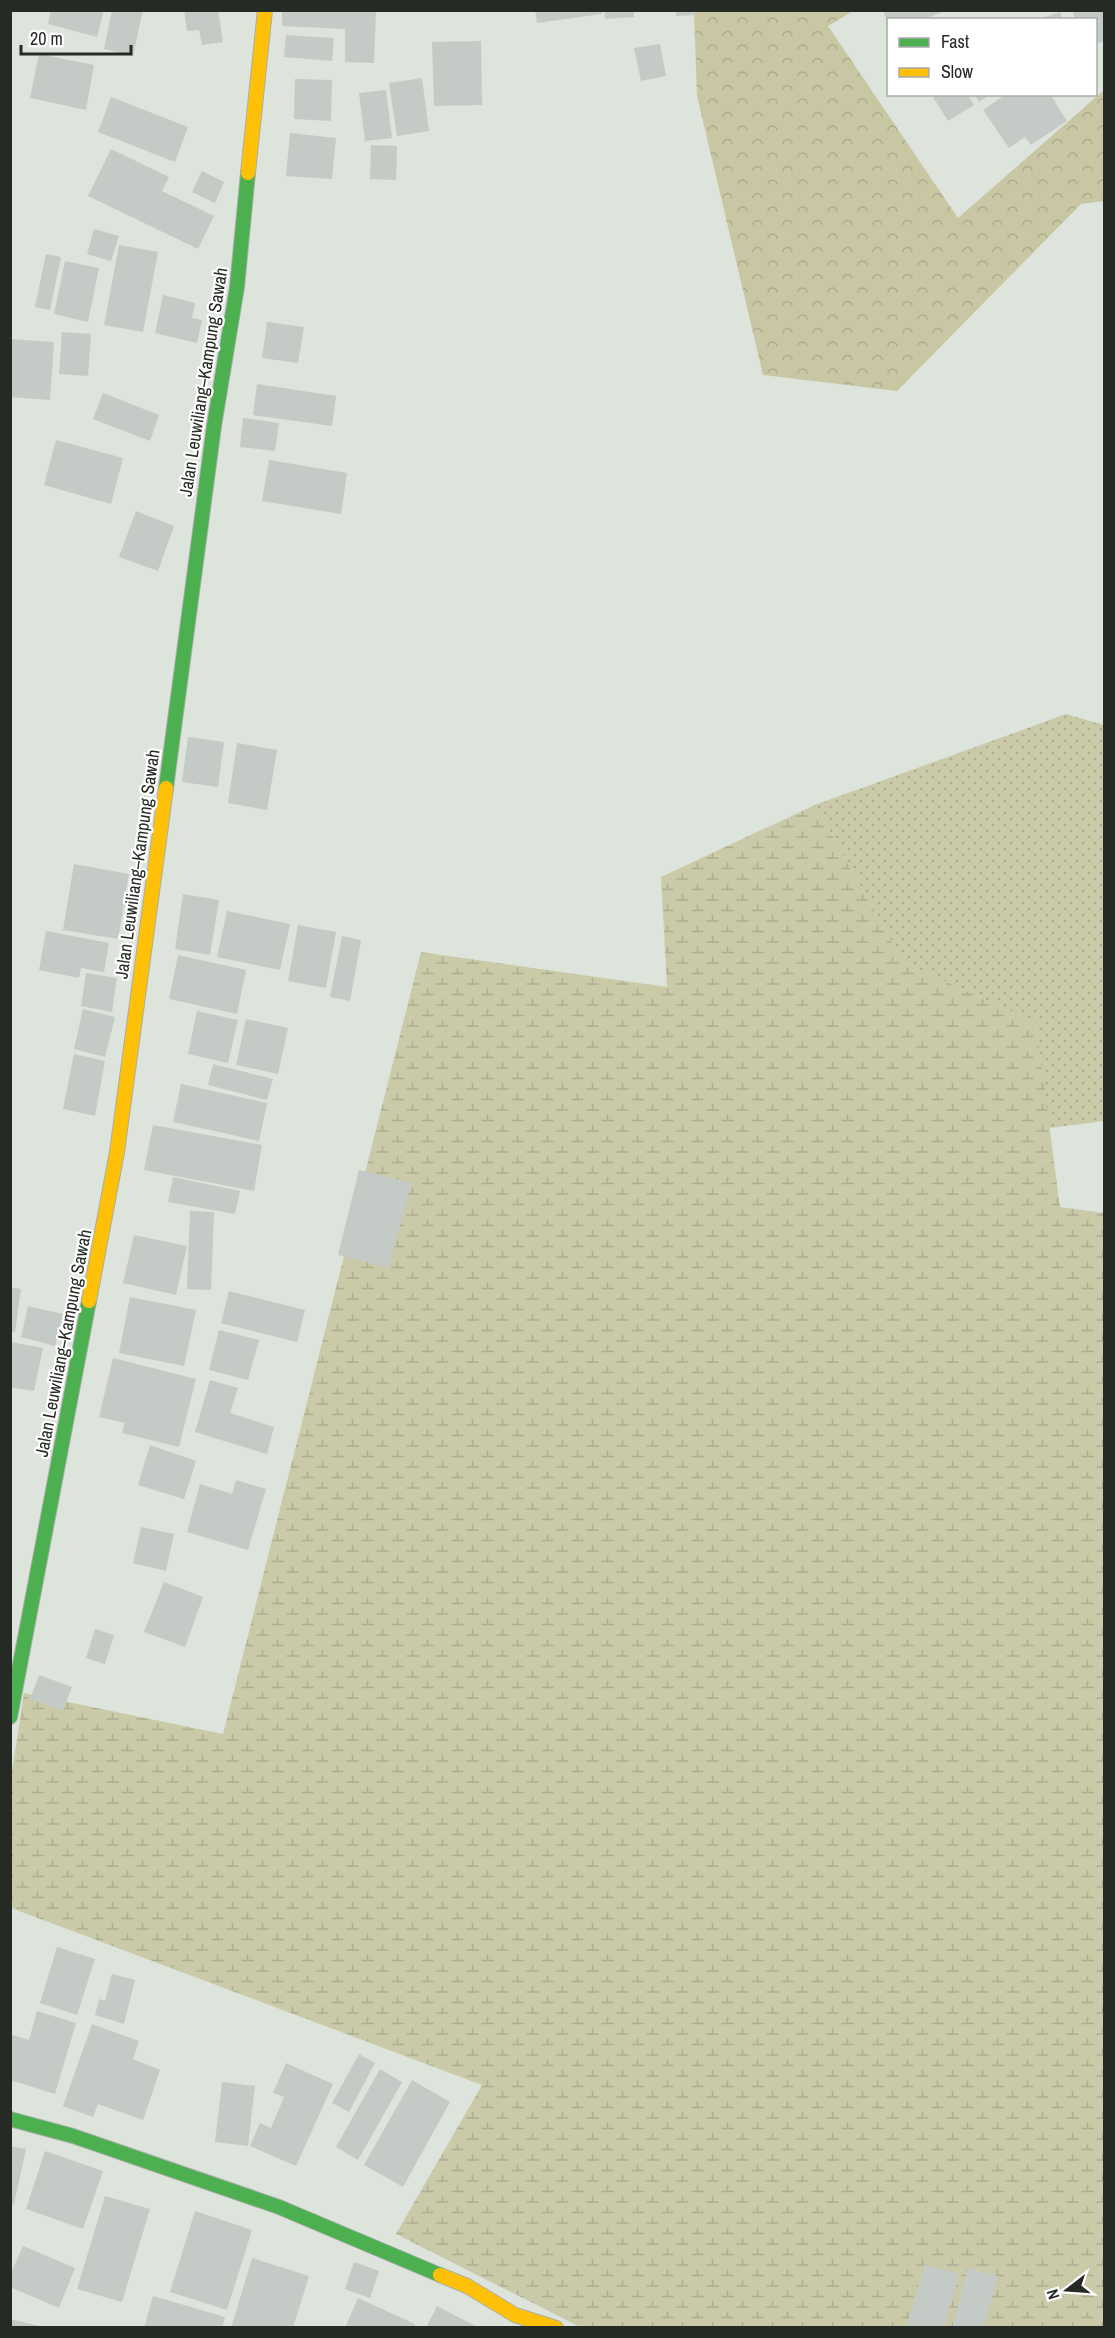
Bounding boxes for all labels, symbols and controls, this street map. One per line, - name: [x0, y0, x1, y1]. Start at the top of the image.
- scale bar: [21, 18, 130, 56]
- legend: [887, 18, 1097, 96]
- text: 20 m: [30, 26, 63, 51]
- text: Fast: [941, 29, 969, 54]
- text: Slow: [941, 59, 973, 84]
- street label: Jalan Leuwiliang–Kampung Sawah: [173, 266, 233, 498]
- street label: Jalan Leuwiliang–Kampung Sawah: [109, 748, 165, 980]
- street label: Jalan Leuwiliang–Kampung Sawah: [29, 1227, 97, 1459]
- north arrow: [1037, 2260, 1097, 2320]
- text: N: [1041, 2287, 1065, 2302]

